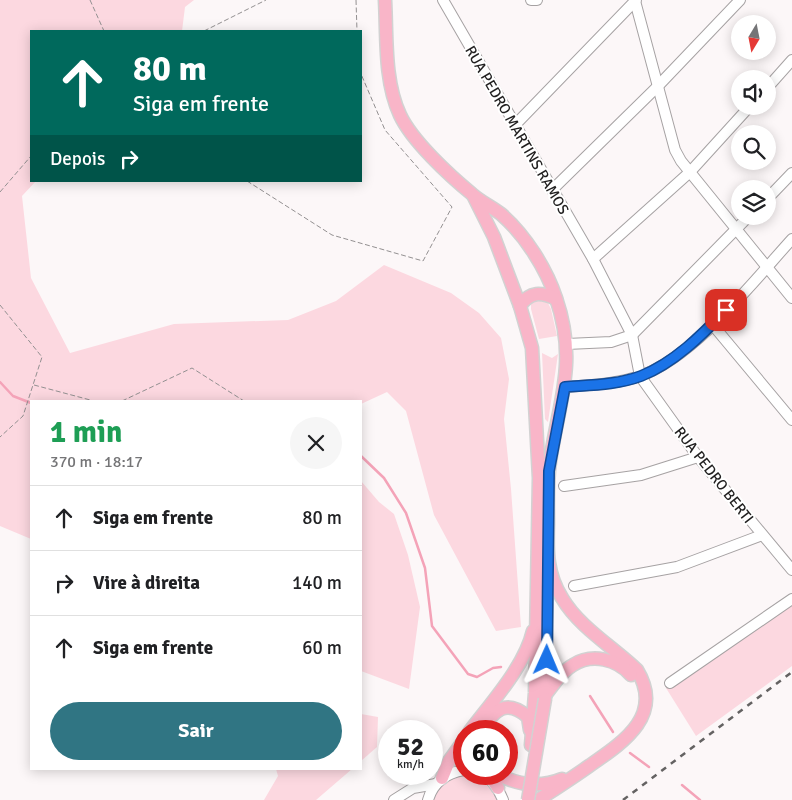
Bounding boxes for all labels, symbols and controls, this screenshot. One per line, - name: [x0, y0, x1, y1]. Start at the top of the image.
- north arrow: [731, 15, 776, 60]
- map controls: [731, 15, 776, 225]
- street label: RUA PEDRO MARTINS RAMOS: [461, 42, 573, 218]
- text: 80 m: [133, 47, 207, 90]
- icon: ahead: [50, 50, 115, 115]
- button: sound: [731, 70, 776, 115]
- text: Siga em frente: [133, 90, 269, 117]
- button: search: [731, 125, 776, 170]
- icon: right: [115, 145, 143, 173]
- text: Depois: [50, 147, 105, 171]
- button: layers: [731, 180, 776, 225]
- pin: [705, 289, 747, 331]
- icon: arrive: [712, 296, 740, 324]
- text: 1 min: [50, 414, 122, 451]
- button: close: [290, 417, 342, 469]
- street label: RUA PEDRO BERTI: [671, 423, 757, 527]
- text: 370 m · 18:17: [50, 452, 143, 472]
- icon: ahead: [50, 504, 78, 532]
- text: Siga em frente: [93, 506, 213, 530]
- text: 80 m: [302, 506, 342, 530]
- icon: right: [50, 569, 78, 597]
- text: Vire à direita: [93, 571, 200, 595]
- text: 140 m: [292, 571, 342, 595]
- position arrow: [520, 633, 572, 685]
- icon: ahead: [50, 634, 78, 662]
- text: Siga em frente: [93, 636, 213, 660]
- text: 60 m: [302, 636, 342, 660]
- button: Sair: [50, 702, 342, 760]
- speed limit sign: 60: [453, 720, 518, 785]
- text: 52: [397, 731, 424, 762]
- text: km/h: [397, 757, 424, 772]

